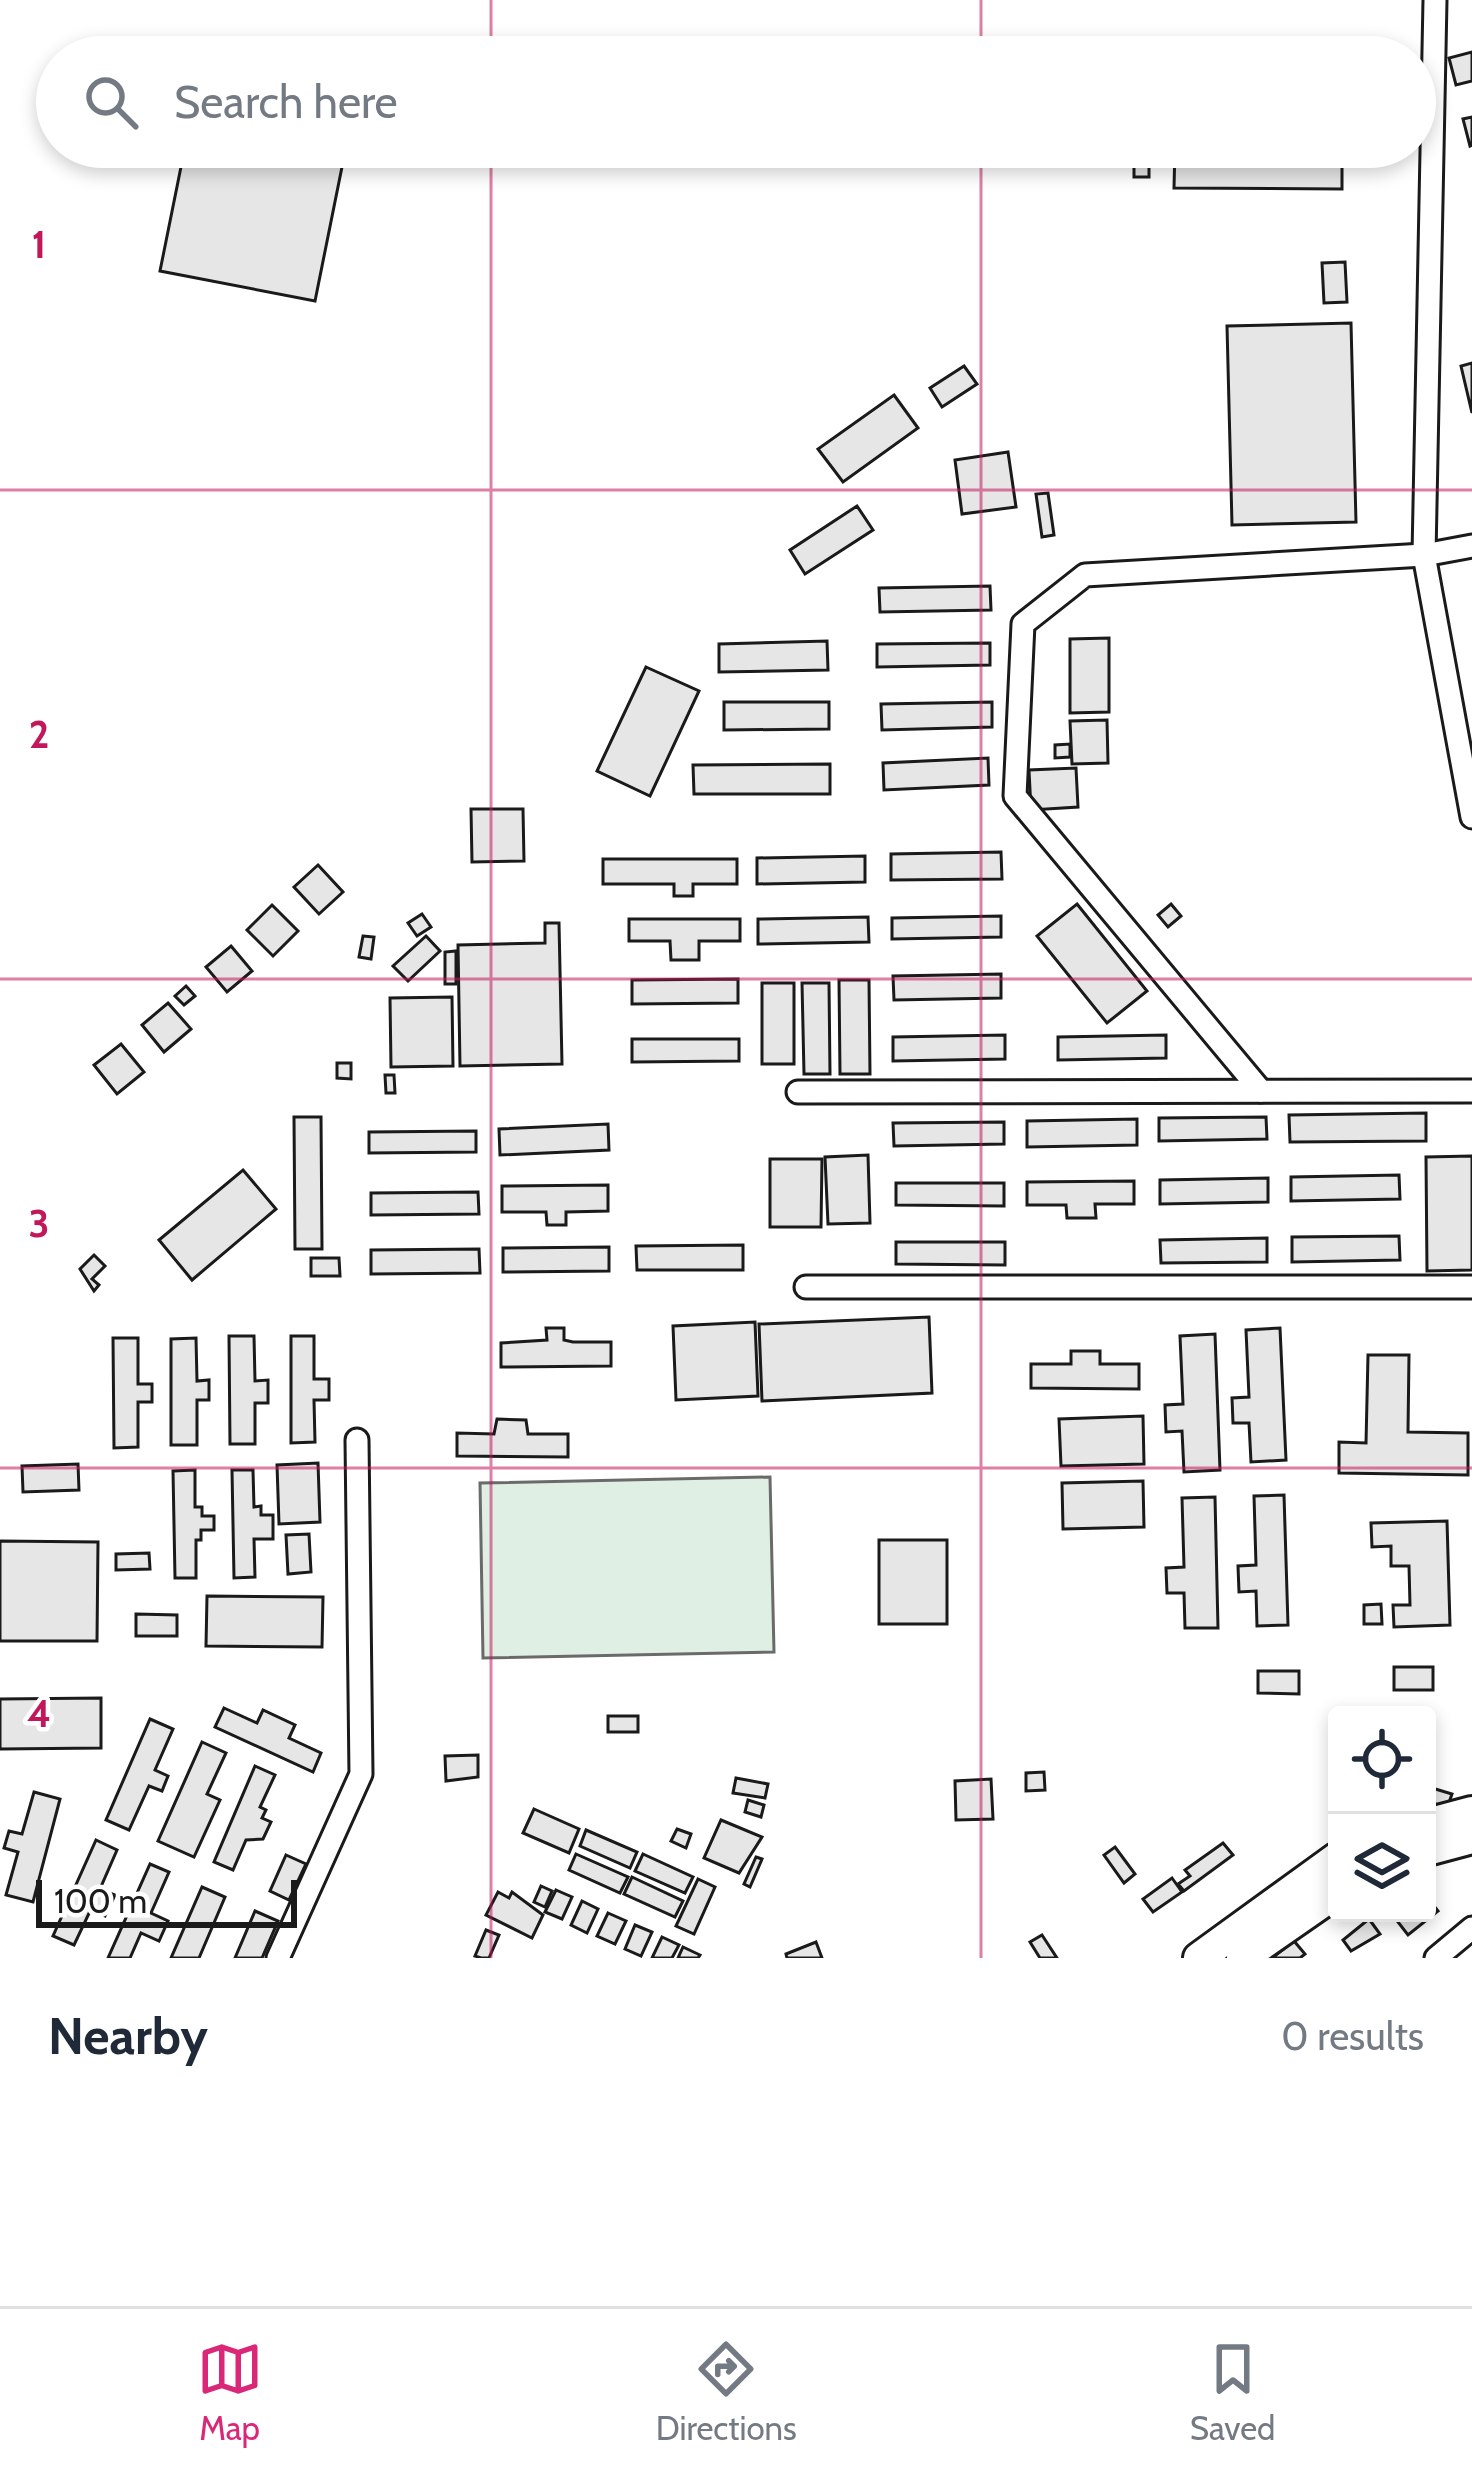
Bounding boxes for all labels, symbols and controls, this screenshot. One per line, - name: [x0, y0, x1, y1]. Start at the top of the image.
- search box: [36, 36, 1436, 168]
- icon: search: [78, 69, 144, 135]
- text: Search here: [174, 75, 398, 129]
- text: 1: [32, 220, 46, 268]
- text: 2: [29, 710, 49, 758]
- text: 3: [28, 1199, 50, 1247]
- text: 4: [27, 1689, 51, 1737]
- map controls: [1328, 1706, 1436, 1922]
- button: locate: [1328, 1706, 1436, 1814]
- button: layers: [1328, 1814, 1436, 1922]
- scale bar: [36, 1874, 297, 1927]
- text: 100 m: [54, 1881, 147, 1921]
- text: Nearby: [48, 2005, 208, 2067]
- text: 0 results: [1281, 2012, 1424, 2060]
- tab: Map: [197, 2336, 263, 2448]
- tab: Directions: [656, 2336, 797, 2448]
- tab: Saved: [1190, 2336, 1275, 2448]

